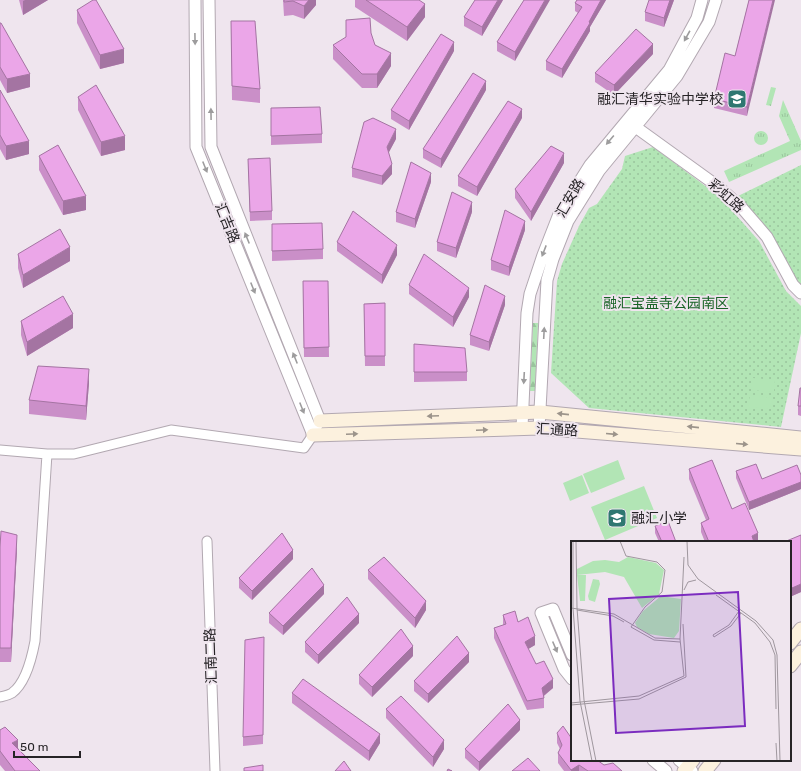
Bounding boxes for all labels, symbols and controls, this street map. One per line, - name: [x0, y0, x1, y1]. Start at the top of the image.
- one-way arrow: [684, 30, 691, 42]
- one-way arrow: [192, 33, 198, 46]
- school or university icon: 融汇清华实验中学校: [726, 88, 748, 110]
- place label: 融汇清华实验中学校: [597, 91, 723, 108]
- one-way arrow: [208, 107, 214, 120]
- one-way arrow: [606, 135, 615, 145]
- one-way arrow: [202, 162, 208, 174]
- street label: 汇安路: [552, 176, 588, 220]
- street label: 彩虹路: [705, 176, 747, 216]
- street label: 汇吉路: [211, 200, 243, 246]
- one-way arrow: [244, 231, 250, 243]
- one-way arrow: [541, 245, 547, 257]
- one-way arrow: [251, 282, 257, 294]
- park label: 融汇宝盖寺公园南区: [603, 295, 729, 312]
- one-way arrow: [540, 327, 547, 339]
- one-way arrow: [292, 353, 298, 364]
- one-way arrow: [520, 372, 527, 384]
- one-way arrow: [300, 403, 306, 415]
- one-way arrow: [557, 411, 569, 417]
- one-way arrow: [426, 413, 439, 419]
- street label: 汇通路: [536, 420, 578, 440]
- one-way arrow: [687, 424, 699, 431]
- one-way arrow: [476, 426, 488, 433]
- one-way arrow: [346, 430, 358, 437]
- one-way arrow: [606, 430, 618, 437]
- one-way arrow: [735, 441, 748, 447]
- school or university icon: 融汇小学: [606, 507, 628, 529]
- place label: 融汇小学: [631, 510, 687, 527]
- inset map: [571, 541, 791, 761]
- street label: 汇南二路: [202, 628, 220, 684]
- one-way arrow: [552, 641, 558, 652]
- scale bar: [14, 733, 80, 759]
- text: 50 m: [20, 740, 48, 754]

